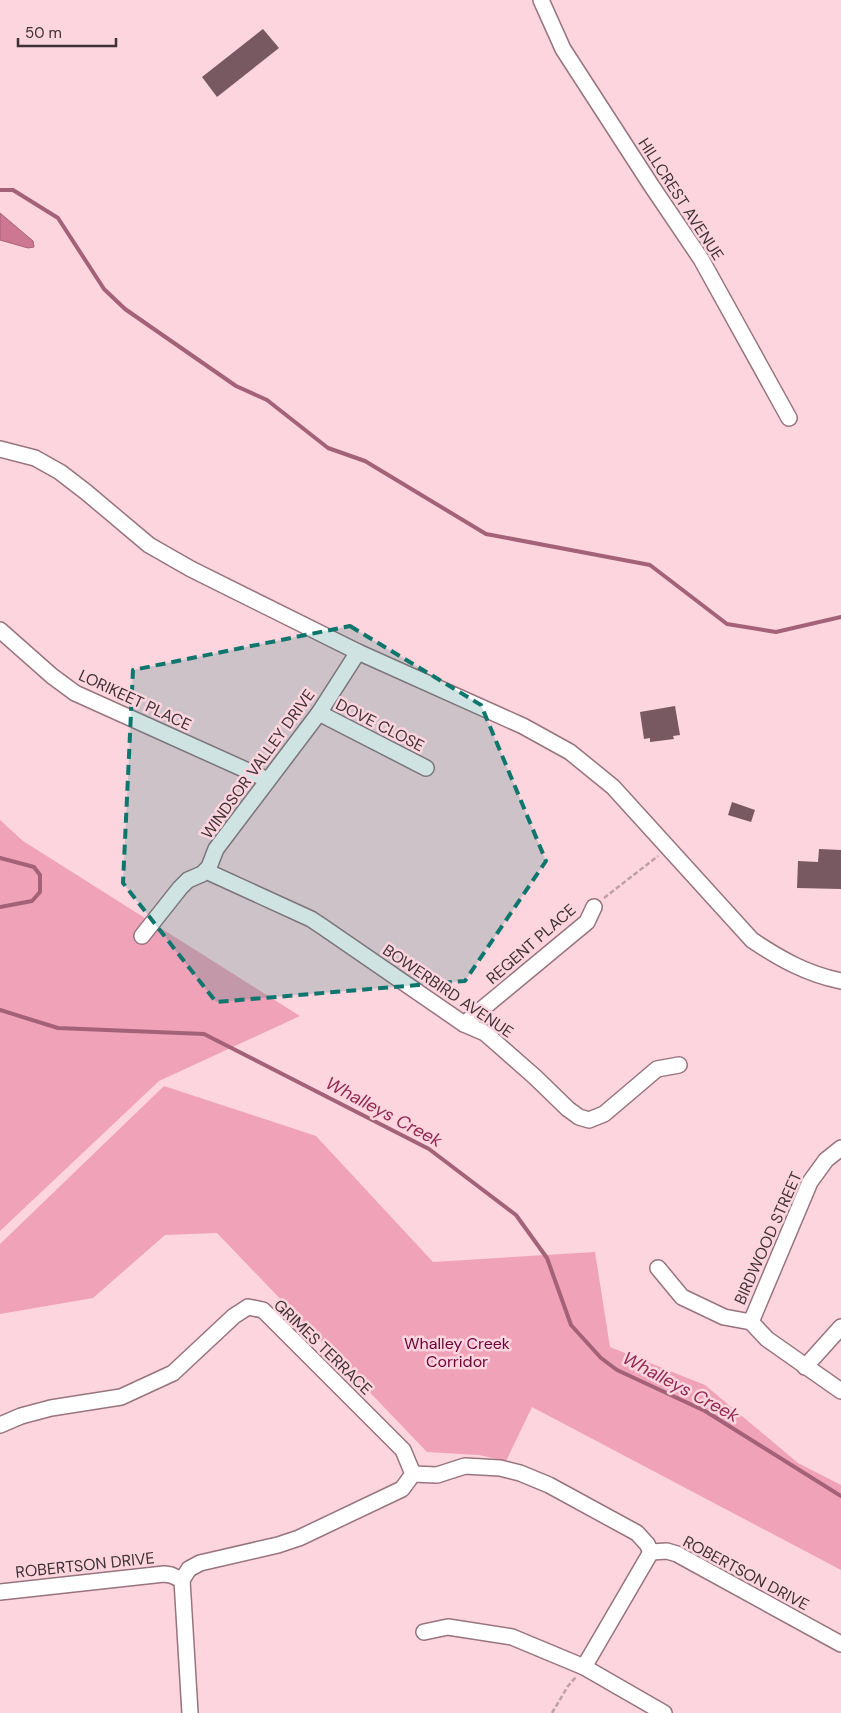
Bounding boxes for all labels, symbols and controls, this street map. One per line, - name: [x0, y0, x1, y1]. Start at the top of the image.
- scale bar: [18, 15, 115, 47]
- text: 50 m: [25, 23, 62, 43]
- street label: HILLCREST AVENUE: [633, 134, 729, 264]
- street label: LORIKEET PLACE: [75, 665, 195, 735]
- street label: WINDSOR VALLEY DRIVE: [197, 685, 319, 843]
- street label: DOVE CLOSE: [332, 694, 428, 756]
- street label: REGENT PLACE: [482, 899, 580, 989]
- street label: BOWERBIRD AVENUE: [379, 939, 517, 1043]
- water label: Whalleys Creek: [322, 1071, 447, 1153]
- street label: BIRDWOOD STREET: [729, 1168, 807, 1308]
- street label: GRIMES TERRACE: [269, 1295, 377, 1399]
- park label: Whalley Creek Corridor: [404, 1333, 510, 1372]
- water label: Whalleys Creek: [619, 1346, 744, 1428]
- street label: ROBERTSON DRIVE: [679, 1531, 813, 1615]
- street label: ROBERTSON DRIVE: [14, 1547, 156, 1583]

